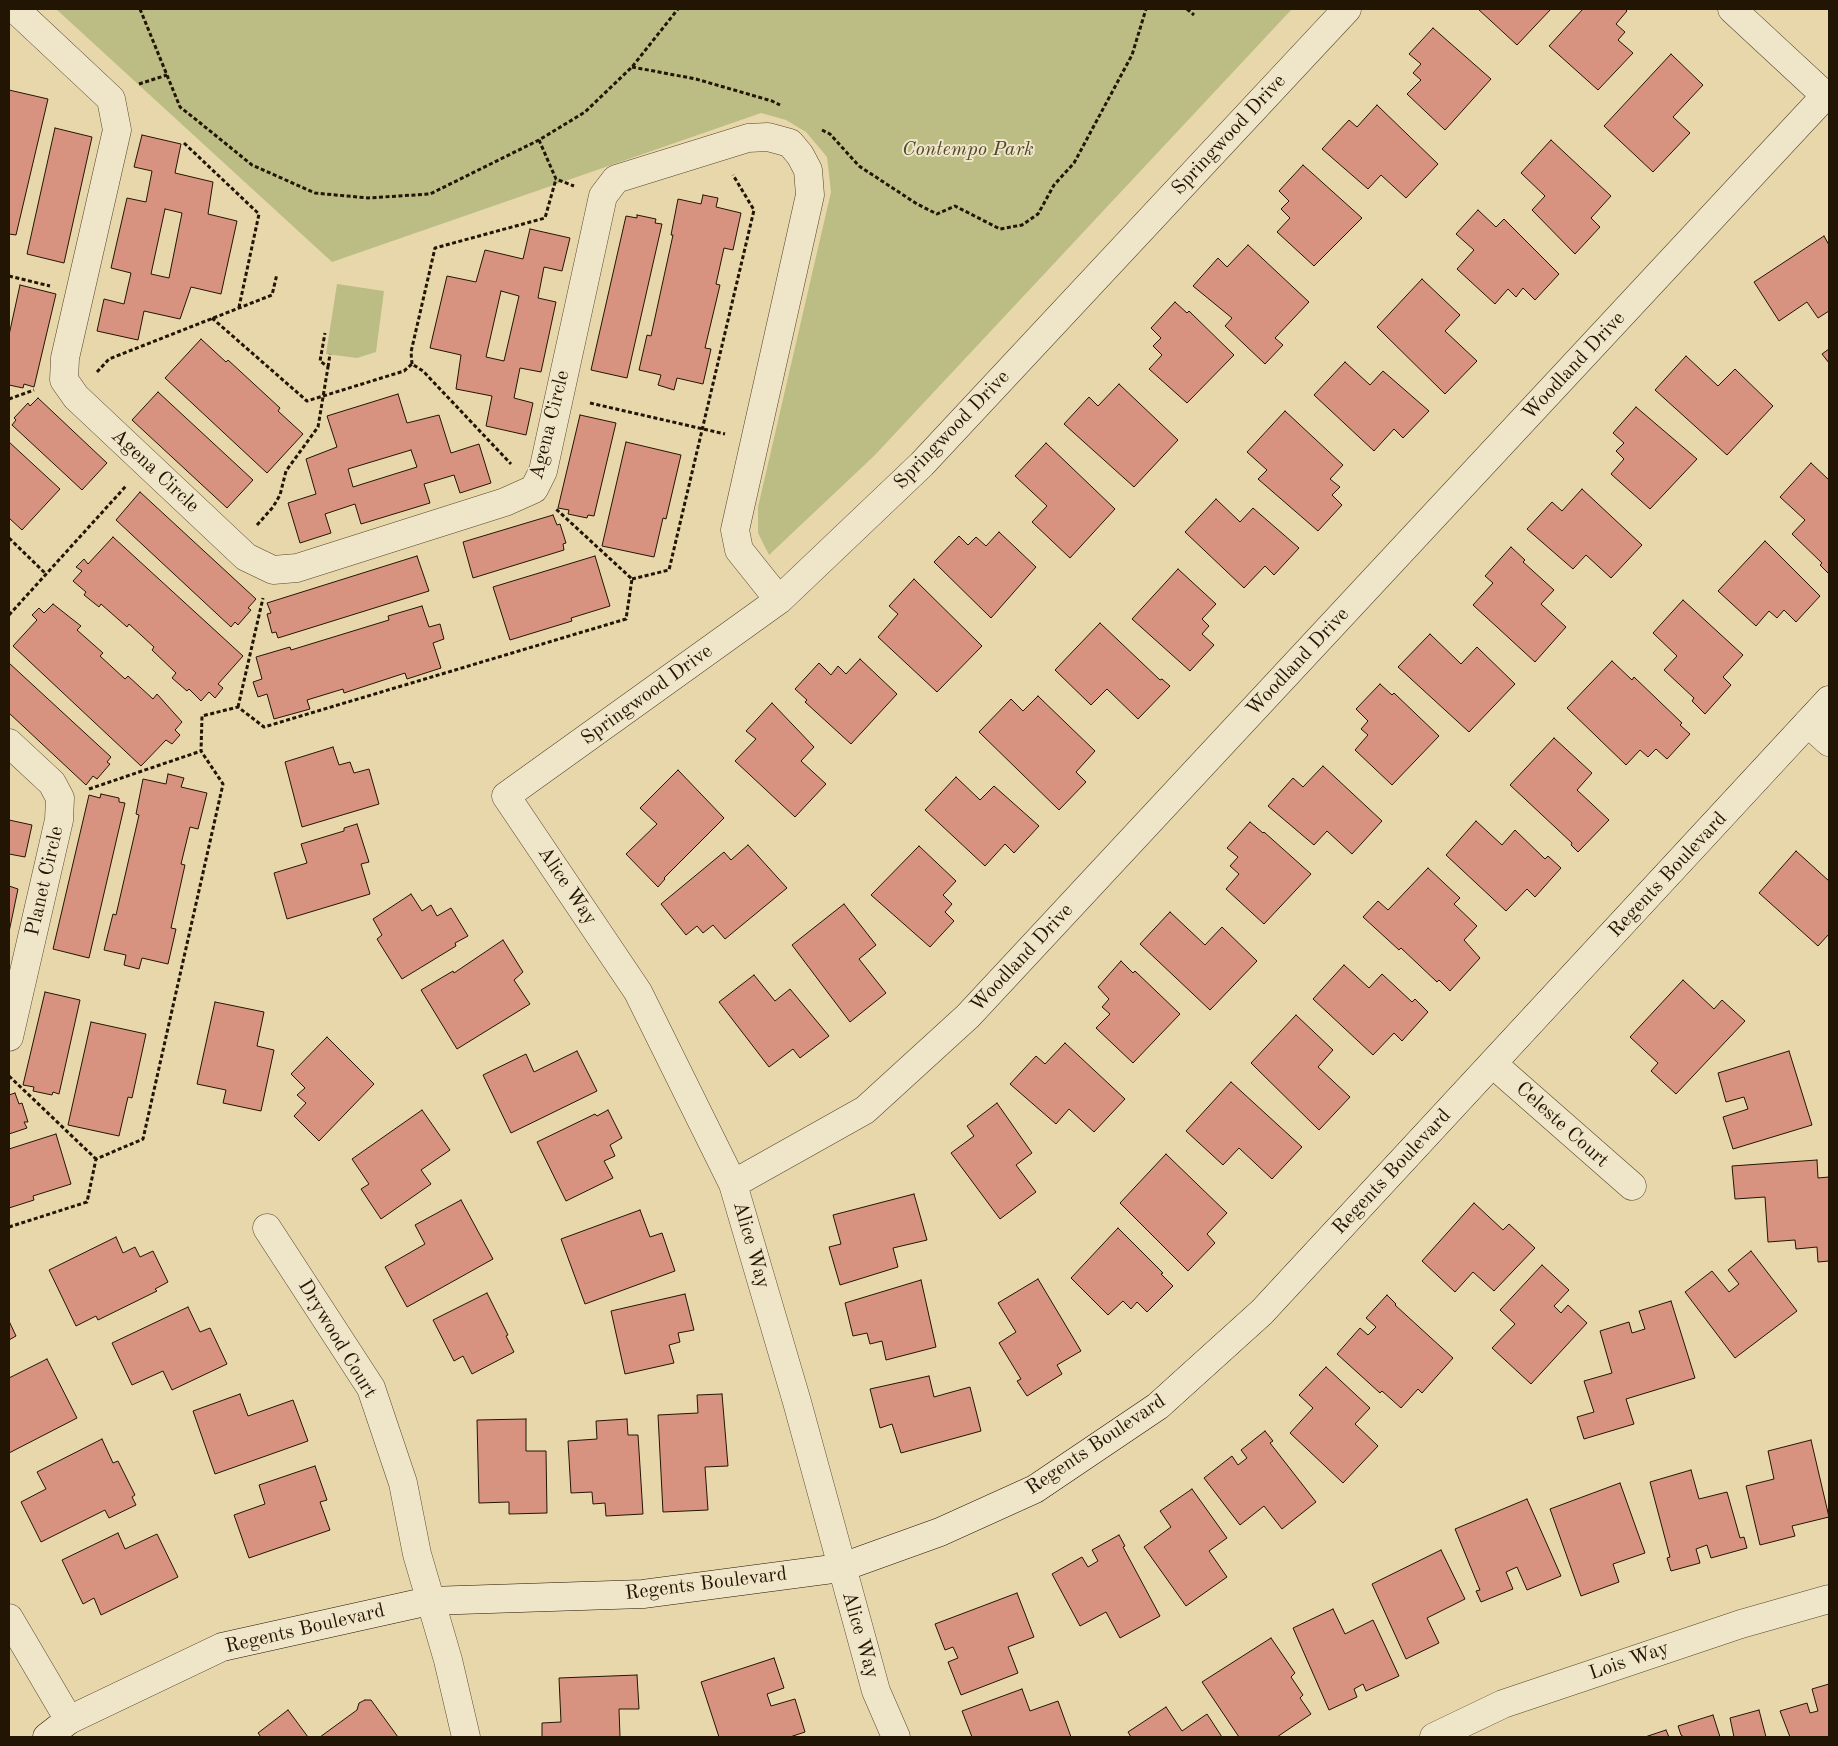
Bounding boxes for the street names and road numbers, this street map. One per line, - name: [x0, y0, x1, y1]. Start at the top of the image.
- street label: Springwood Drive: [1167, 70, 1291, 200]
- street label: Woodland Drive: [1518, 307, 1630, 425]
- street label: Springwood Drive: [889, 365, 1015, 495]
- street label: Agena Circle: [525, 368, 575, 482]
- street label: Agena Circle: [106, 424, 204, 518]
- street label: Woodland Drive: [1242, 603, 1354, 721]
- street label: Springwood Drive: [577, 639, 717, 751]
- street label: Regents Boulevard: [1604, 807, 1732, 943]
- street label: Planet Circle: [21, 824, 69, 938]
- street label: Alice Way: [532, 842, 602, 930]
- street label: Woodland Drive: [966, 899, 1078, 1017]
- street label: Celeste Court: [1511, 1077, 1613, 1173]
- street label: Regents Boulevard: [1328, 1104, 1456, 1240]
- street label: Alice Way: [727, 1199, 775, 1291]
- street label: Drywood Court: [292, 1275, 382, 1403]
- street label: Regents Boulevard: [1022, 1389, 1170, 1501]
- street label: Regents Boulevard: [624, 1562, 788, 1606]
- street label: Alice Way: [836, 1589, 884, 1681]
- street label: Regents Boulevard: [223, 1599, 387, 1659]
- street label: Lois Way: [1586, 1636, 1672, 1686]

